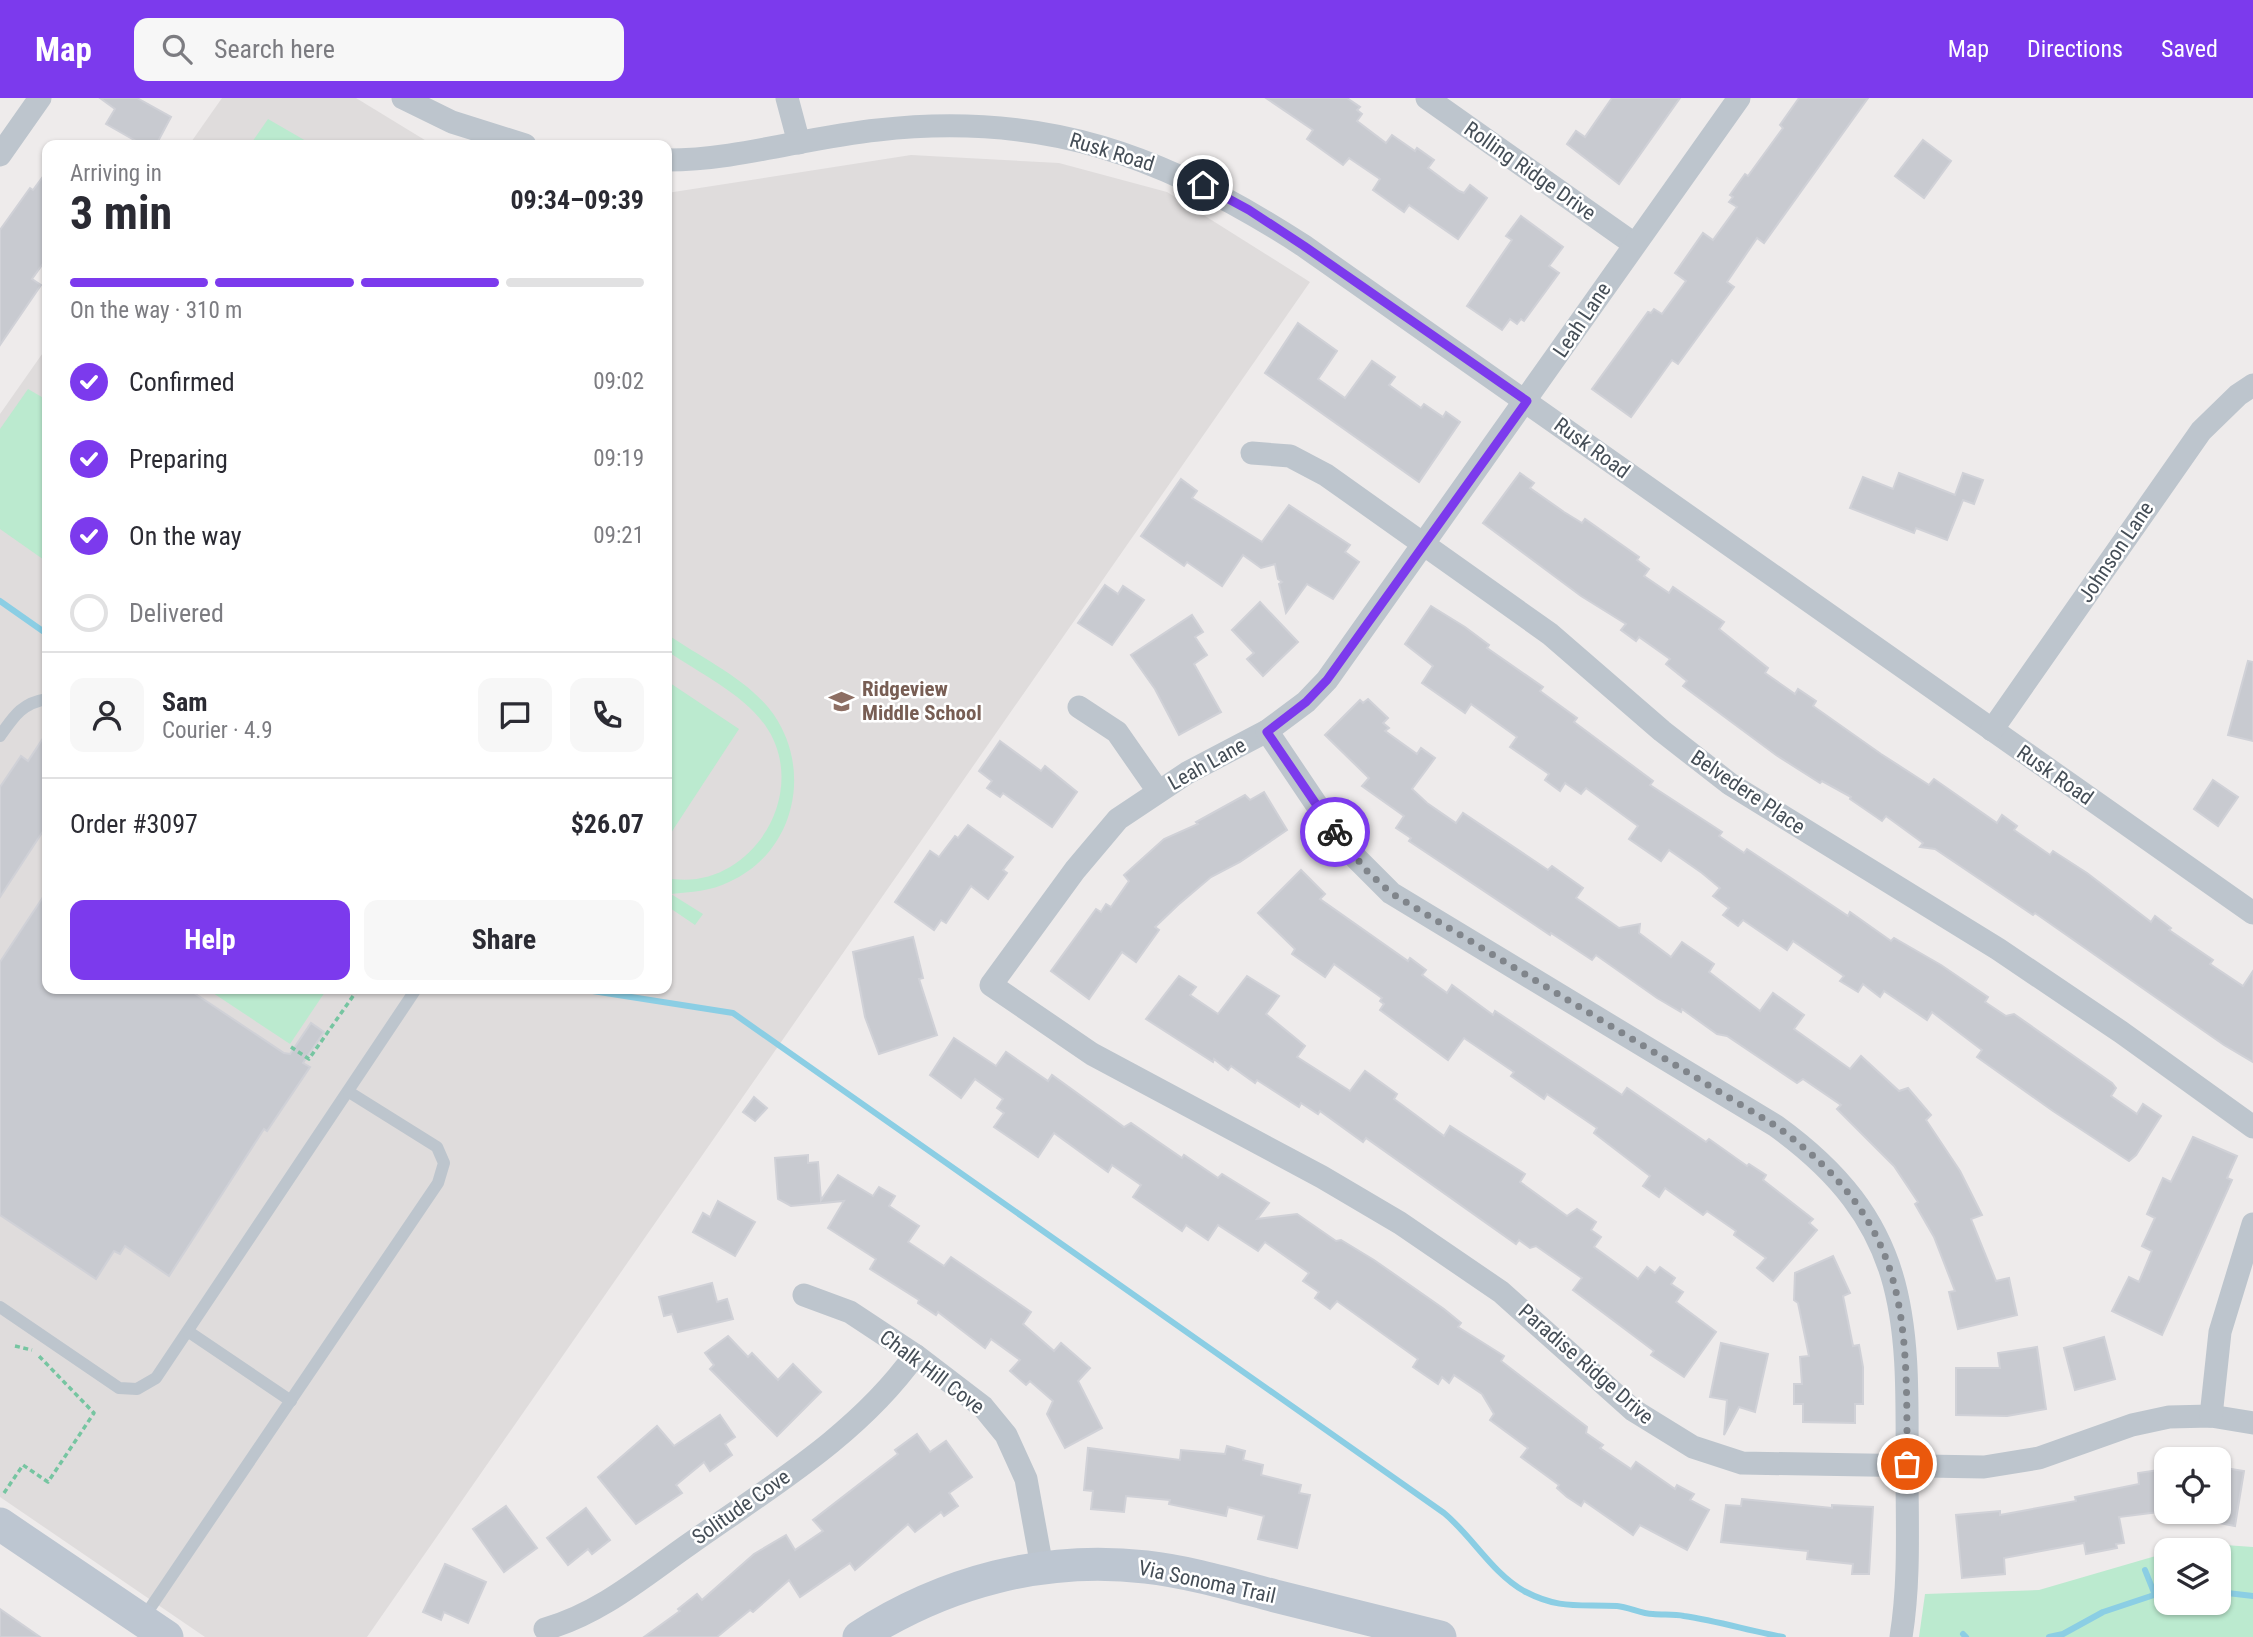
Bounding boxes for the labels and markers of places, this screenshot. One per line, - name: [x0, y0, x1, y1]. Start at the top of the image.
- pin: [1173, 155, 1233, 215]
- place label: Ridgeview Middle School: [862, 677, 982, 725]
- school or university icon: Ridgeview Middle School: [828, 687, 856, 715]
- pin: [1877, 1434, 1937, 1494]

